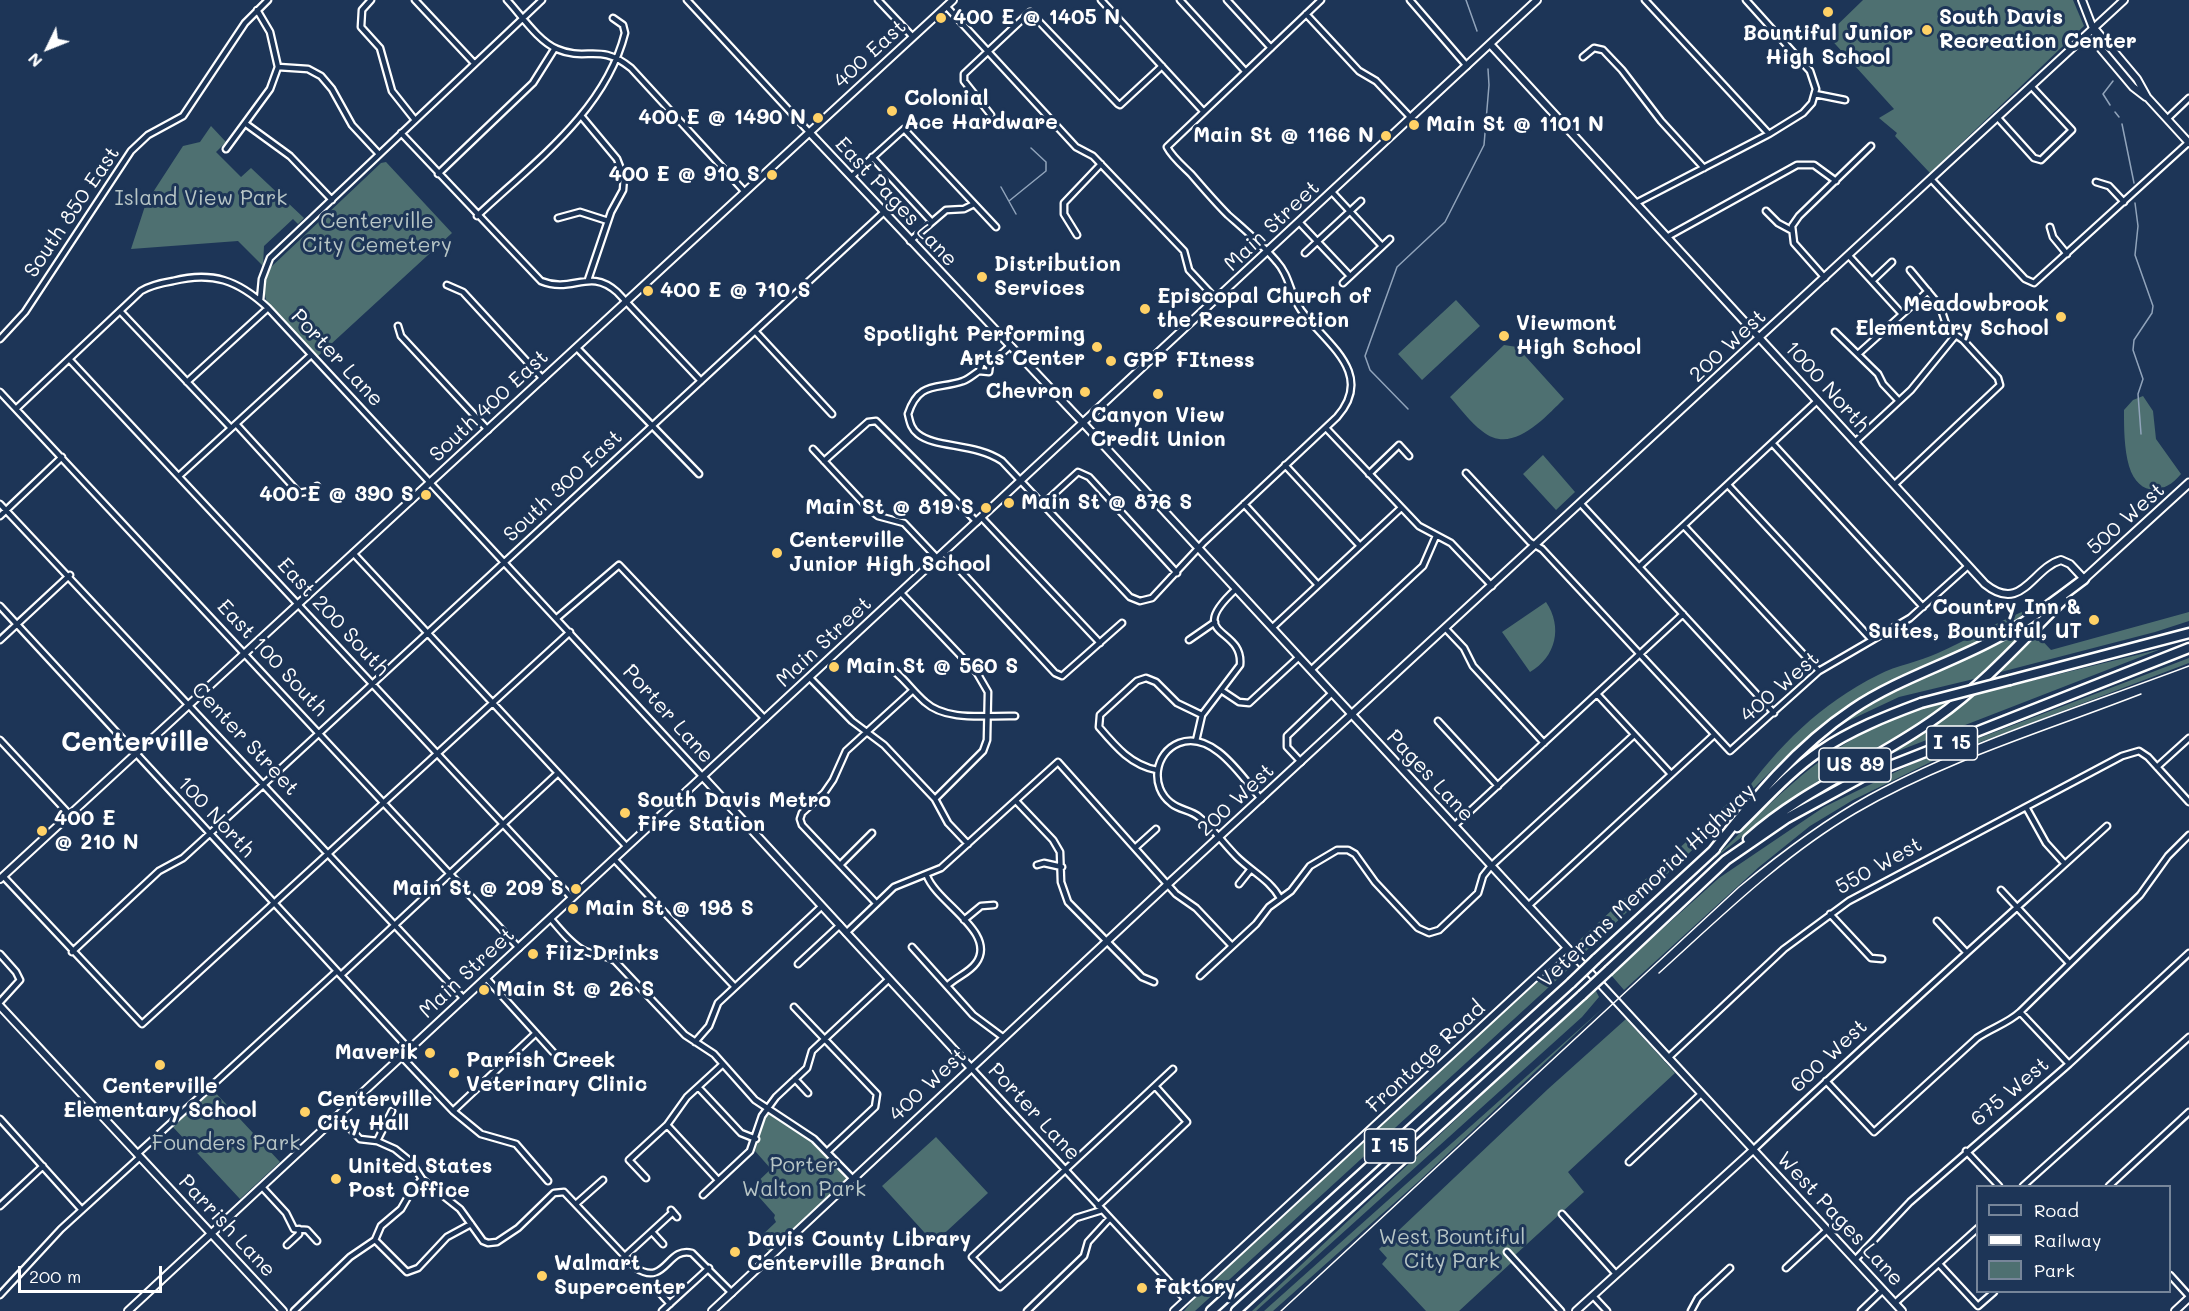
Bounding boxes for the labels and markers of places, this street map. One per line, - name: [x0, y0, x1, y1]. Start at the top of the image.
- place label: 400 E @ 1405 N: [953, 5, 1120, 31]
- marker: Bountiful Junior High School: [1821, 5, 1835, 19]
- place label: South Davis Recreation Center: [1939, 5, 2137, 55]
- marker: 400 E @ 1405 N: [934, 11, 948, 25]
- place label: Bountiful Junior High School: [1743, 21, 1913, 71]
- marker: South Davis Recreation Center: [1920, 23, 1934, 37]
- place label: Colonial Ace Hardware: [904, 86, 1058, 136]
- marker: Colonial Ace Hardware: [885, 104, 899, 118]
- place label: 400 E @ 1490 N: [638, 105, 806, 131]
- marker: 400 E @ 1490 N: [811, 111, 825, 125]
- place label: Main St @ 1101 N: [1426, 112, 1604, 138]
- marker: Main St @ 1101 N: [1407, 118, 1421, 132]
- place label: Main St @ 1166 N: [1193, 123, 1374, 149]
- marker: Main St @ 1166 N: [1379, 129, 1393, 143]
- place label: 400 E @ 910 S: [608, 162, 760, 188]
- marker: 400 E @ 910 S: [765, 168, 779, 182]
- place label: Distribution Services: [994, 252, 1121, 302]
- marker: Distribution Services: [975, 270, 989, 284]
- place label: 400 E @ 710 S: [660, 278, 811, 304]
- marker: 400 E @ 710 S: [641, 284, 655, 298]
- place label: Episcopal Church of the Rescurrection: [1157, 284, 1371, 334]
- place label: Meadowbrook Elementary School: [1855, 292, 2049, 342]
- marker: Episcopal Church of the Rescurrection: [1138, 302, 1152, 316]
- marker: Meadowbrook Elementary School: [2054, 310, 2068, 324]
- place label: Viewmont High School: [1516, 311, 1641, 361]
- place label: Spotlight Performing Arts Center: [863, 322, 1085, 372]
- marker: Viewmont High School: [1497, 329, 1511, 343]
- marker: Spotlight Performing Arts Center: [1090, 340, 1104, 354]
- place label: GPP FItness: [1123, 348, 1255, 374]
- marker: GPP FItness: [1104, 354, 1118, 368]
- place label: Chevron: [986, 379, 1073, 405]
- marker: Chevron: [1078, 385, 1092, 399]
- marker: Canyon View Credit Union: [1151, 387, 1165, 401]
- place label: Canyon View Credit Union: [1090, 403, 1226, 453]
- place label: 400 E @ 390 S: [259, 482, 414, 508]
- marker: 400 E @ 390 S: [419, 488, 433, 502]
- place label: Main St @ 876 S: [1021, 490, 1192, 516]
- place label: Main St @ 819 S: [805, 495, 974, 521]
- marker: Main St @ 876 S: [1002, 496, 1016, 510]
- marker: Main St @ 819 S: [979, 501, 993, 515]
- place label: Centerville Junior High School: [789, 528, 991, 578]
- marker: Centerville Junior High School: [770, 546, 784, 560]
- place label: Country Inn & Suites, Bountiful, UT: [1868, 595, 2082, 645]
- marker: Country Inn & Suites, Bountiful, UT: [2087, 613, 2101, 627]
- place label: Main St @ 560 S: [846, 654, 1018, 680]
- marker: Main St @ 560 S: [827, 660, 841, 674]
- place label: South Davis Metro Fire Station: [637, 788, 831, 838]
- place label: 400 E @ 210 N: [54, 806, 139, 856]
- marker: South Davis Metro Fire Station: [618, 806, 632, 820]
- marker: 400 E @ 210 N: [35, 824, 49, 838]
- place label: Main St @ 209 S: [392, 876, 564, 902]
- marker: Main St @ 209 S: [569, 882, 583, 896]
- place label: Main St @ 198 S: [585, 896, 754, 922]
- marker: Main St @ 198 S: [566, 902, 580, 916]
- place label: Fiiz Drinks: [545, 941, 659, 967]
- marker: Fiiz Drinks: [526, 947, 540, 961]
- place label: Main St @ 26 S: [496, 977, 654, 1003]
- marker: Main St @ 26 S: [477, 983, 491, 997]
- place label: Maverik: [335, 1040, 418, 1066]
- marker: Maverik: [423, 1046, 437, 1060]
- place label: Parrish Creek Veterinary Clinic: [466, 1048, 647, 1098]
- marker: Centerville Elementary School: [153, 1058, 167, 1072]
- marker: Parrish Creek Veterinary Clinic: [447, 1066, 461, 1080]
- place label: Centerville Elementary School: [63, 1074, 257, 1124]
- place label: Centerville City Hall: [317, 1087, 432, 1137]
- marker: Centerville City Hall: [298, 1105, 312, 1119]
- place label: United States Post Office: [348, 1154, 492, 1204]
- marker: United States Post Office: [329, 1172, 343, 1186]
- place label: Davis County Library Centerville Branch: [747, 1227, 971, 1277]
- marker: Davis County Library Centerville Branch: [728, 1245, 742, 1259]
- place label: Walmart Supercenter: [554, 1251, 686, 1301]
- marker: Walmart Supercenter: [535, 1269, 549, 1283]
- place label: Faktory: [1154, 1275, 1236, 1301]
- marker: Faktory: [1135, 1281, 1149, 1295]

